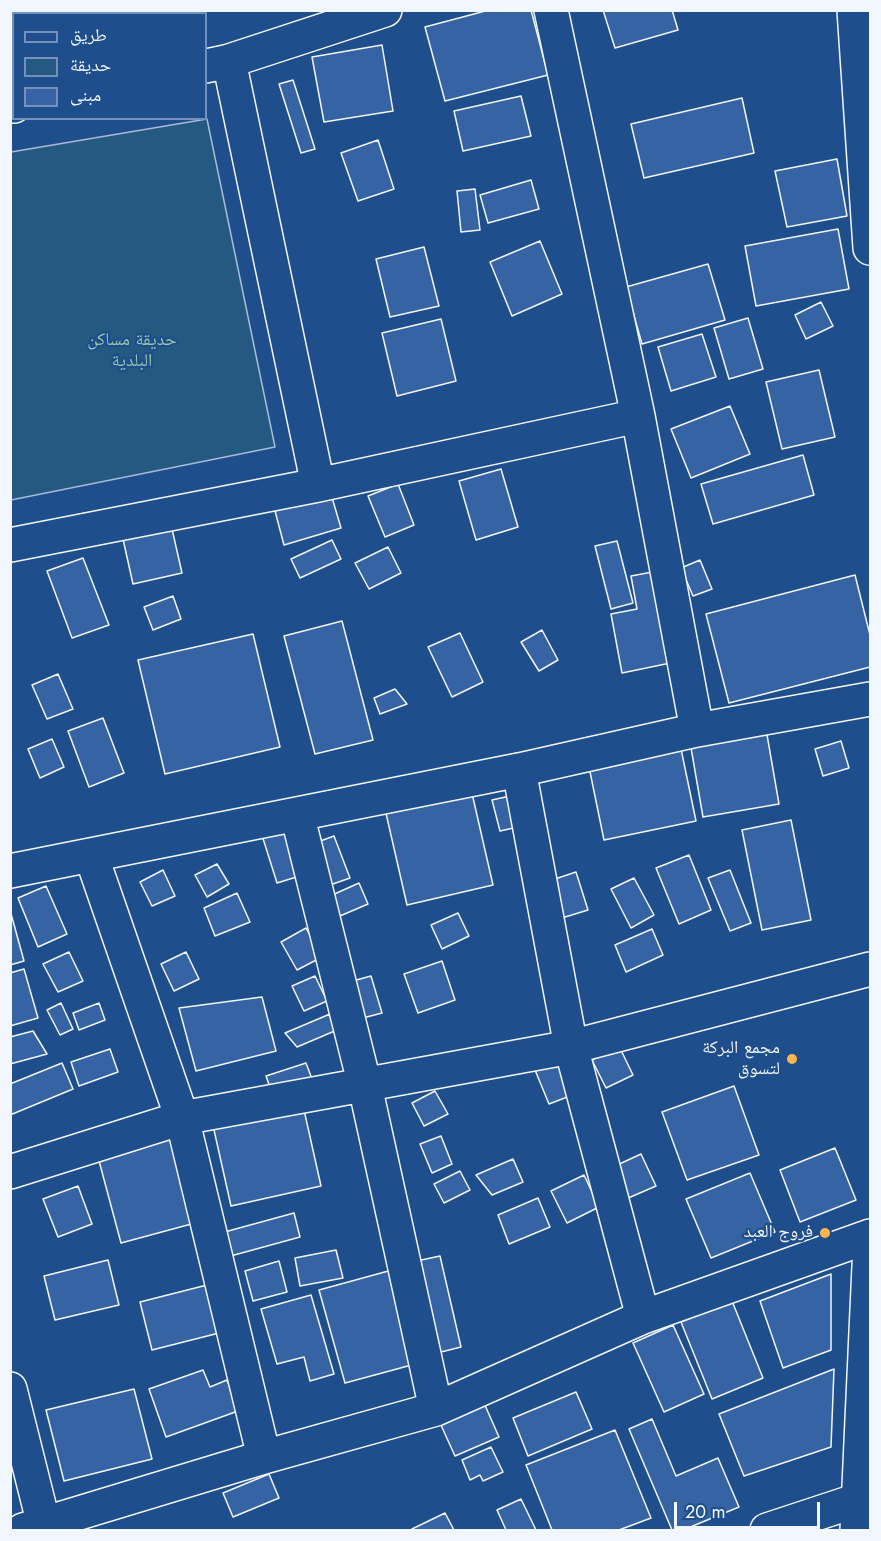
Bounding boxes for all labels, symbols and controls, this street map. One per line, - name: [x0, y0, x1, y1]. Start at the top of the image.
- legend: [12, 12, 207, 120]
- text: طريق: [70, 22, 107, 48]
- text: حديقة: [70, 52, 111, 78]
- text: مبنى: [70, 82, 101, 108]
- park label: حديقة مساكن البلدية: [87, 330, 177, 372]
- place label: مجمع البركة لتسوق: [702, 1038, 780, 1080]
- marker: مجمع البركة لتسوق: [785, 1052, 799, 1066]
- place label: فروج العبد: [744, 1222, 813, 1244]
- marker: فروج العبد: [818, 1226, 832, 1240]
- scale bar: [677, 1490, 822, 1528]
- text: 20 m: [685, 1499, 725, 1525]

